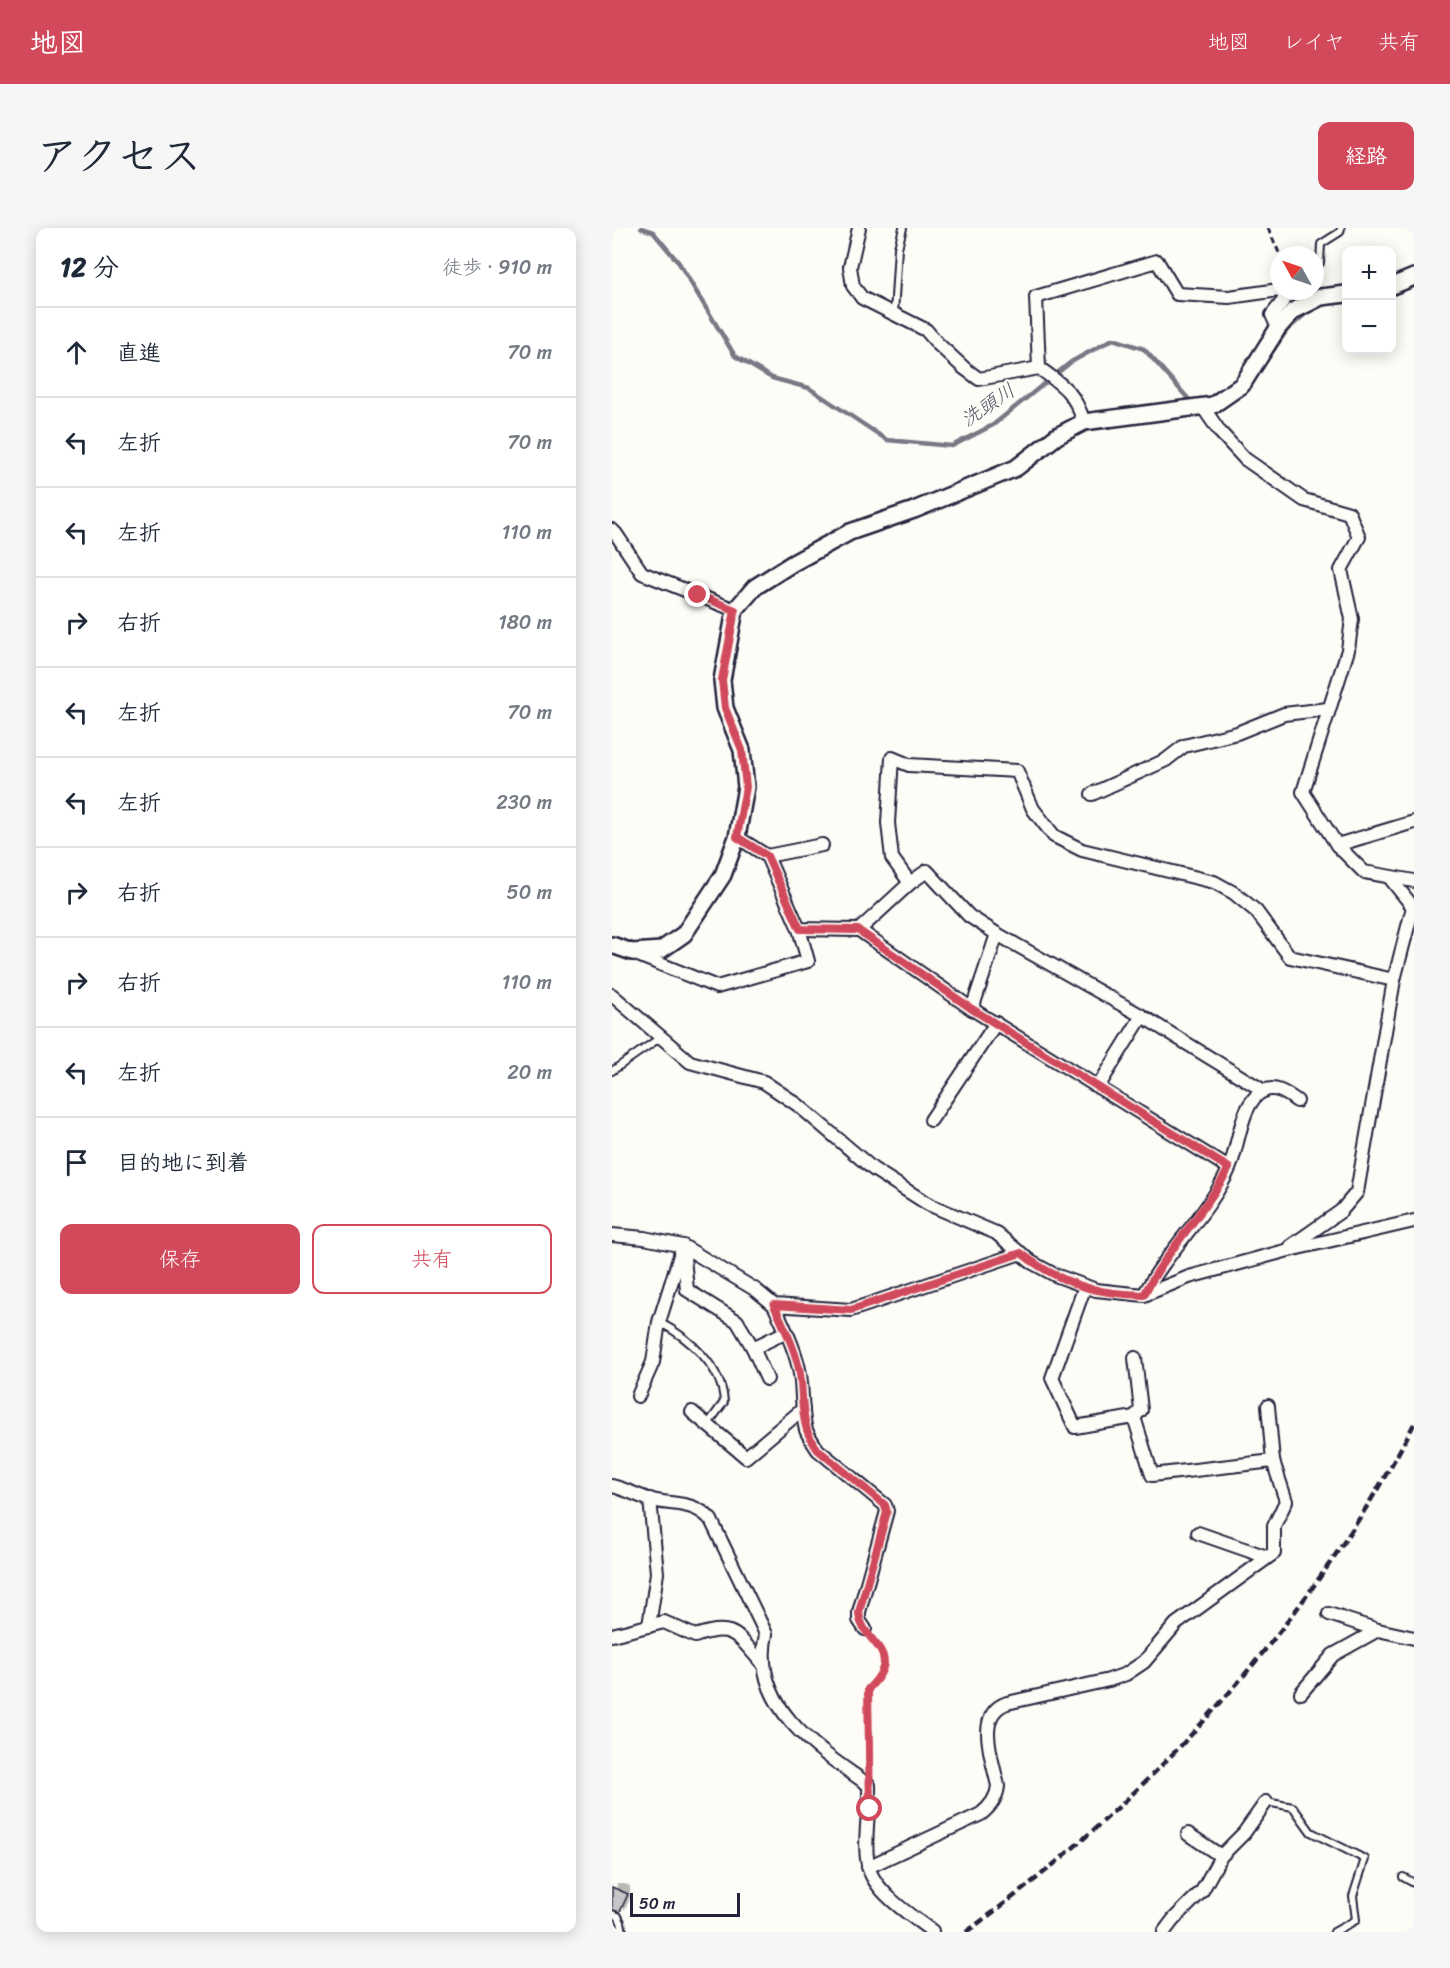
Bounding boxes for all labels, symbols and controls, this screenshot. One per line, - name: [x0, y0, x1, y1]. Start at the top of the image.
- text: 地図: [30, 18, 86, 67]
- text: 地図: [1208, 23, 1250, 61]
- text: レイヤ: [1283, 23, 1345, 61]
- text: 共有: [1378, 23, 1420, 61]
- text: アクセス: [36, 119, 201, 193]
- button: 経路: [1318, 122, 1414, 190]
- text: 12 分: [60, 244, 119, 290]
- north arrow: [1270, 246, 1324, 300]
- map controls: [1342, 246, 1396, 354]
- button: +: [1342, 246, 1396, 300]
- text: 徒歩 · 910 m: [442, 250, 552, 285]
- button: −: [1342, 300, 1396, 354]
- text: 直進: [117, 333, 161, 372]
- text: 70 m: [507, 335, 552, 370]
- icon: ahead: [60, 336, 93, 369]
- water label: 洗頭川: [953, 374, 1023, 436]
- text: 左折: [117, 423, 161, 462]
- text: 70 m: [507, 425, 552, 460]
- icon: left: [60, 426, 93, 459]
- text: 左折: [117, 513, 161, 552]
- text: 110 m: [502, 515, 552, 550]
- icon: left: [60, 516, 93, 549]
- route end: [684, 581, 710, 607]
- text: 右折: [117, 603, 161, 642]
- text: 180 m: [498, 605, 552, 640]
- icon: right: [60, 606, 93, 639]
- text: 左折: [117, 693, 161, 732]
- text: 70 m: [507, 695, 552, 730]
- icon: left: [60, 696, 93, 729]
- text: 左折: [117, 783, 161, 822]
- text: 230 m: [496, 785, 552, 820]
- icon: left: [60, 786, 93, 819]
- text: 右折: [117, 873, 161, 912]
- text: 50 m: [507, 875, 552, 910]
- icon: right: [60, 876, 93, 909]
- text: 右折: [117, 963, 161, 1002]
- text: 110 m: [502, 965, 552, 1000]
- icon: right: [60, 966, 93, 999]
- text: 左折: [117, 1053, 161, 1092]
- text: 20 m: [507, 1055, 552, 1090]
- icon: left: [60, 1056, 93, 1089]
- text: 目的地に到着: [117, 1143, 249, 1182]
- icon: arrive: [60, 1146, 93, 1179]
- button: 保存: [60, 1224, 300, 1294]
- button: 共有: [312, 1224, 552, 1294]
- route start: [856, 1795, 882, 1821]
- text: 50 m: [639, 1889, 675, 1918]
- scale bar: [630, 1890, 740, 1918]

